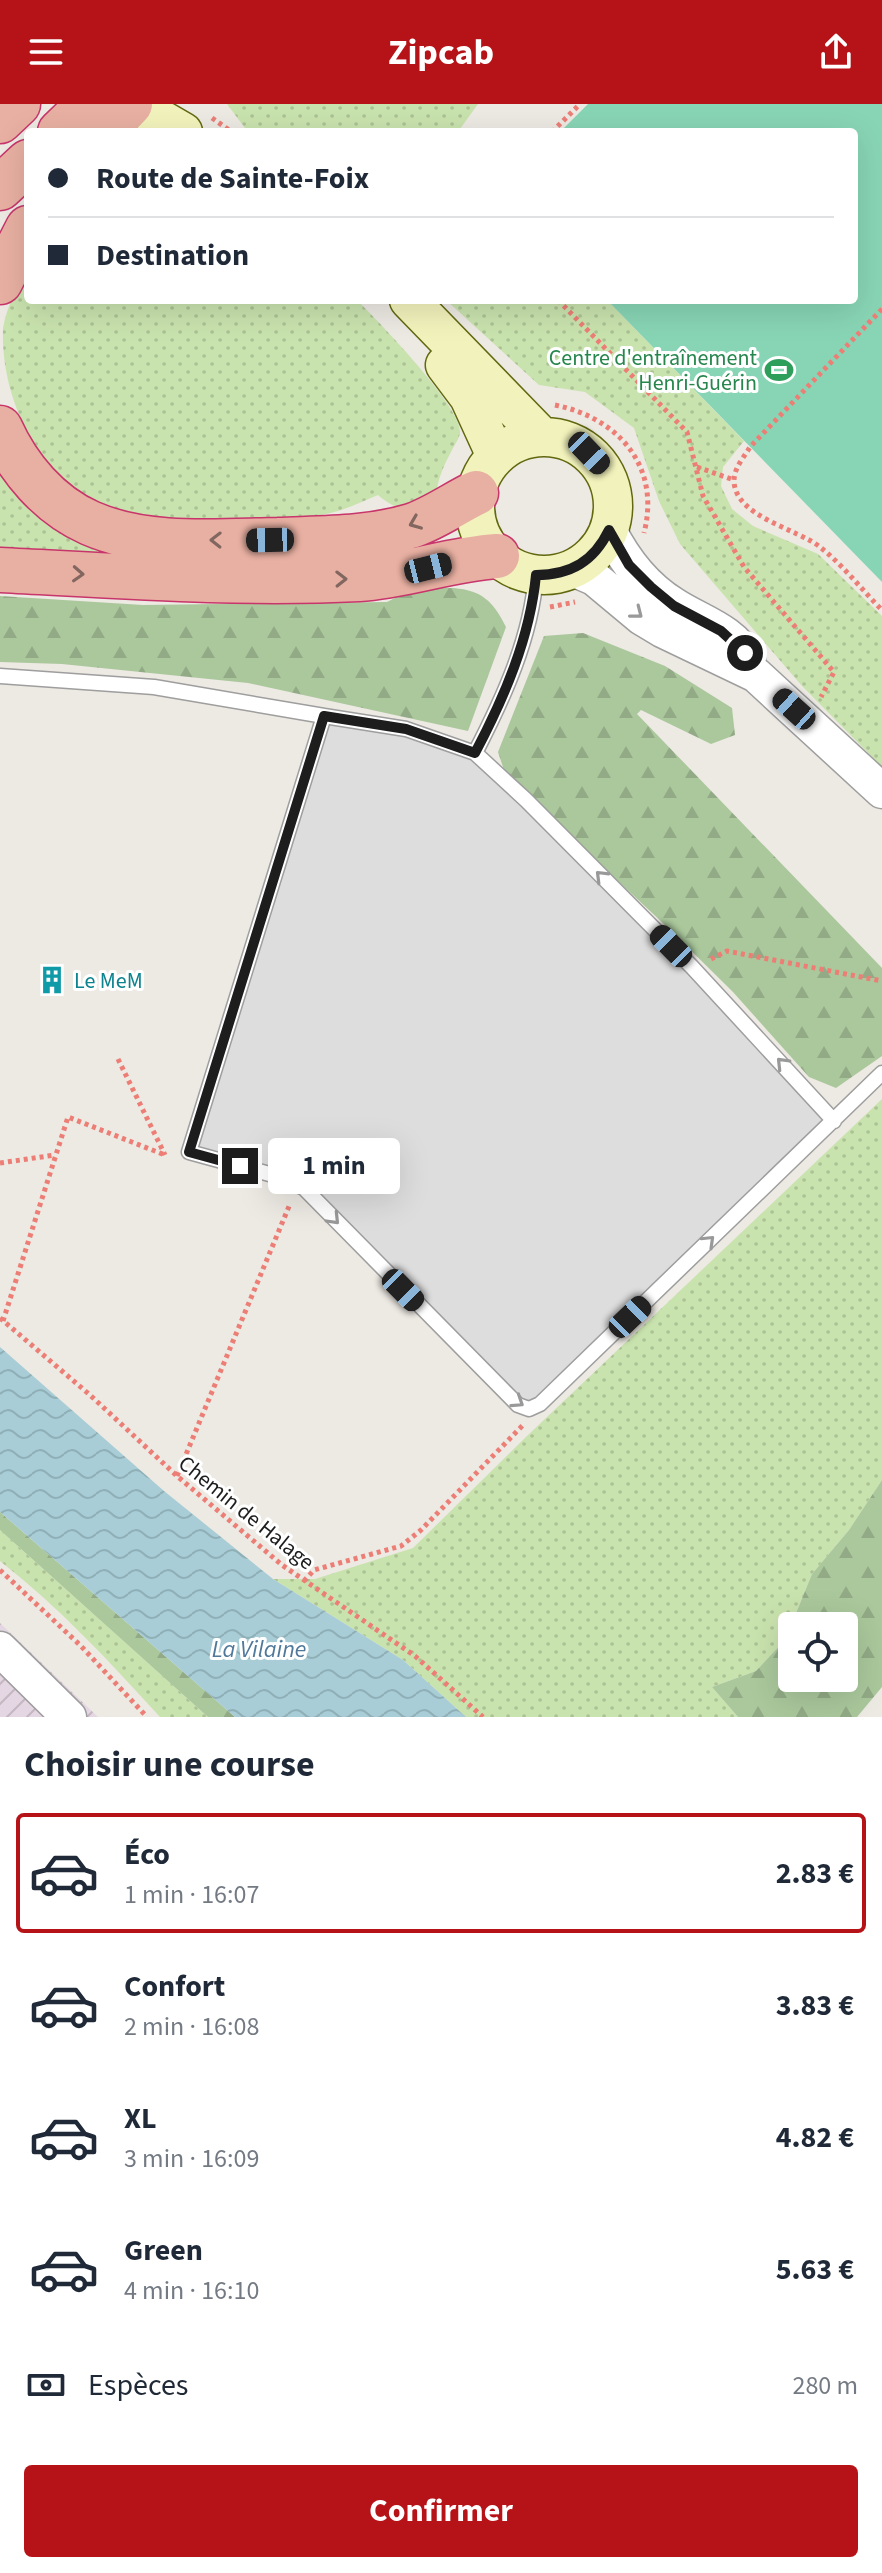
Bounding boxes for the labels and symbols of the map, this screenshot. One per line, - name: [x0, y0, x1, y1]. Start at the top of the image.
- place label: Centre d'entraînement Henri-Guérin: [549, 342, 758, 399]
- sports icon: Centre d'entraînement Henri-Guérin: [764, 355, 794, 385]
- car: [564, 427, 614, 479]
- one-way arrow: [409, 513, 423, 529]
- car: [246, 528, 294, 552]
- one-way arrow: [209, 532, 222, 549]
- car: [402, 551, 454, 585]
- one-way arrow: [72, 565, 85, 582]
- one-way arrow: [335, 570, 348, 588]
- one-way arrow: [628, 603, 642, 617]
- route start: [727, 635, 763, 671]
- car: [768, 684, 820, 734]
- one-way arrow: [596, 871, 611, 885]
- car: [646, 921, 696, 971]
- building icon: Le MeM: [37, 965, 67, 995]
- place label: Le MeM: [74, 965, 143, 997]
- one-way arrow: [777, 1058, 792, 1072]
- callout: 1 min: [268, 1138, 400, 1194]
- route end: [222, 1148, 258, 1184]
- one-way arrow: [325, 1210, 339, 1224]
- one-way arrow: [700, 1236, 714, 1251]
- car: [378, 1265, 428, 1315]
- car: [604, 1292, 656, 1342]
- one-way arrow: [510, 1392, 524, 1407]
- street label: Chemin de Halage: [171, 1448, 321, 1578]
- water label: La Vilaine: [212, 1632, 306, 1667]

